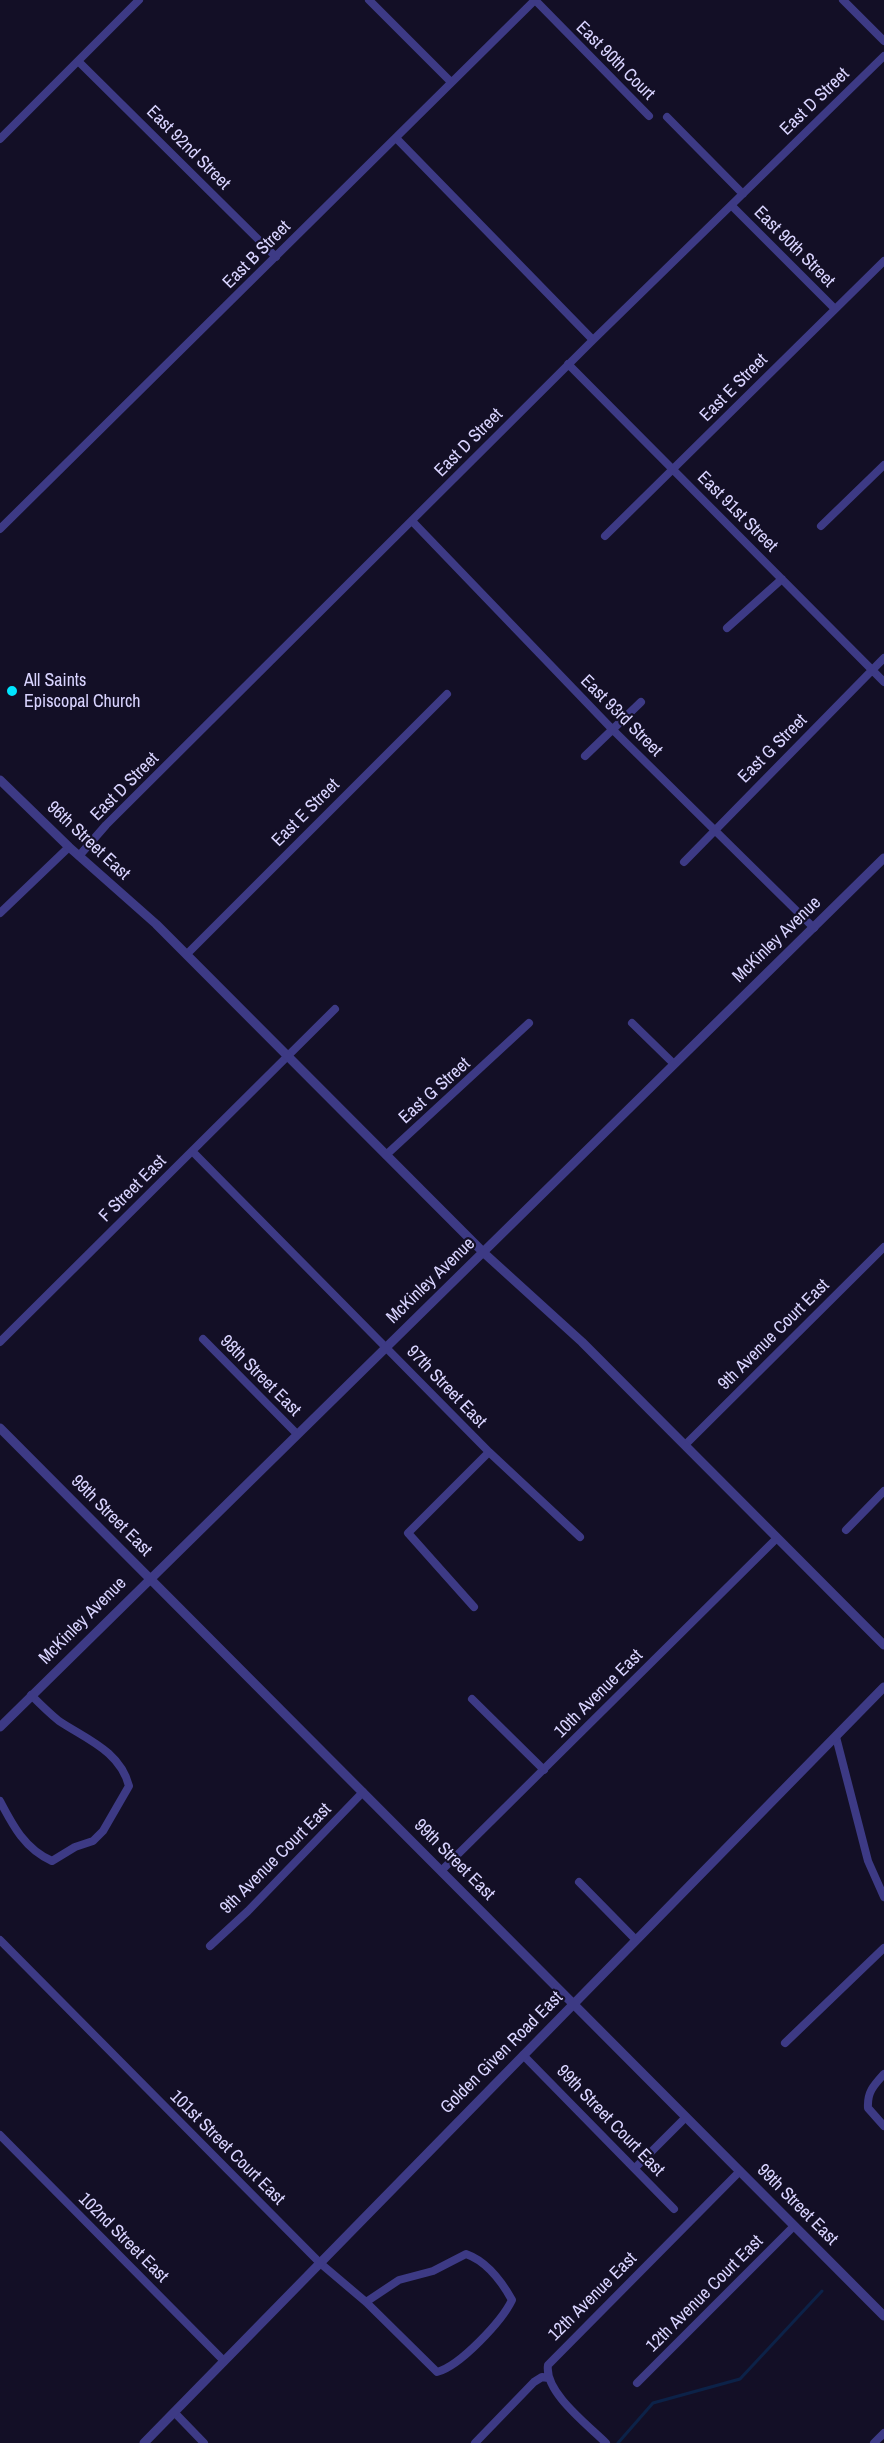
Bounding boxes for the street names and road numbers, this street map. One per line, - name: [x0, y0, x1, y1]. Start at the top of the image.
- street label: East 90th Court: [571, 17, 659, 105]
- street label: East D Street: [776, 64, 854, 140]
- street label: East 92nd Street: [141, 101, 235, 195]
- street label: East 90th Street: [749, 202, 839, 292]
- street label: East B Street: [219, 217, 295, 293]
- street label: East E Street: [696, 350, 772, 426]
- street label: East D Street: [430, 404, 508, 482]
- street label: East 91st Street: [692, 467, 782, 557]
- street label: East 93rd Street: [576, 671, 666, 761]
- street label: East G Street: [734, 710, 812, 788]
- street label: East D Street: [86, 748, 164, 826]
- street label: East E Street: [268, 775, 344, 851]
- street label: 96th Street East: [42, 797, 134, 885]
- street label: McKinley Avenue: [728, 892, 826, 988]
- street label: East G Street: [395, 1053, 475, 1129]
- street label: F Street East: [95, 1151, 171, 1227]
- street label: McKinley Avenue: [382, 1233, 480, 1329]
- street label: 9th Avenue Court East: [714, 1275, 834, 1395]
- street label: 98th Street East: [215, 1331, 305, 1421]
- street label: 97th Street East: [401, 1341, 491, 1433]
- street label: 99th Street East: [66, 1471, 156, 1561]
- street label: McKinley Avenue: [35, 1573, 131, 1669]
- street label: 10th Avenue East: [550, 1645, 648, 1743]
- street label: 9th Avenue Court East: [216, 1799, 336, 1919]
- street label: 99th Street East: [409, 1815, 499, 1905]
- street label: Golden Given Road East: [436, 1987, 568, 2119]
- street label: 99th Street Court East: [552, 2061, 668, 2181]
- street label: 101st Street Court East: [165, 2086, 289, 2210]
- street label: 99th Street East: [752, 2160, 842, 2250]
- street label: 102nd Street East: [74, 2189, 172, 2287]
- street label: 12th Avenue Court East: [642, 2231, 768, 2357]
- street label: 12th Avenue East: [544, 2248, 642, 2346]

